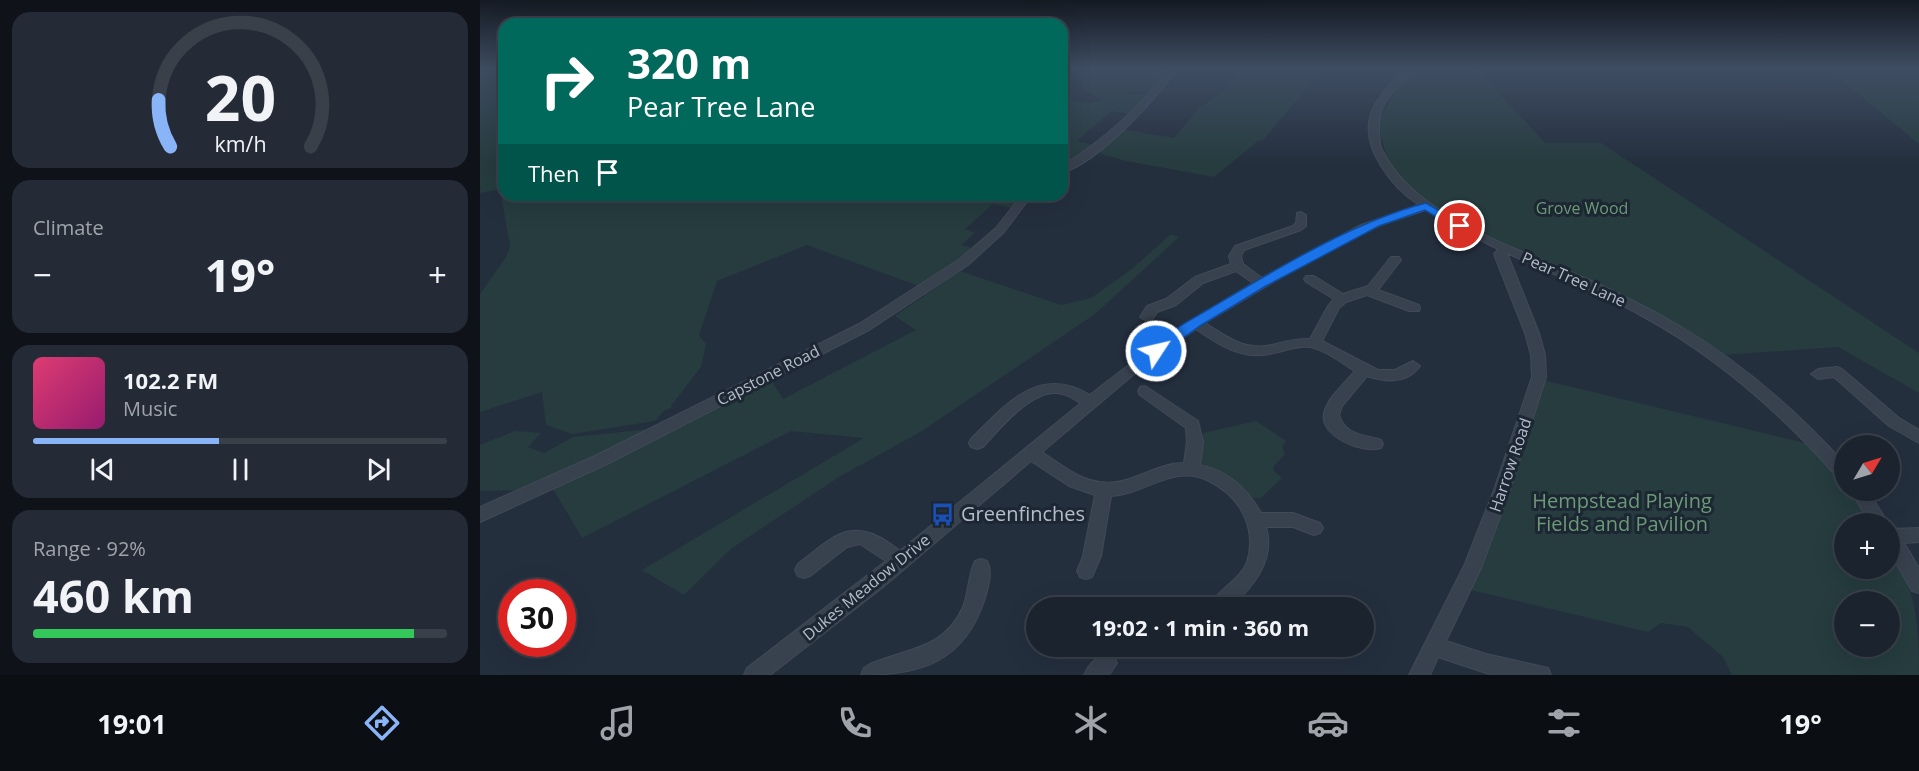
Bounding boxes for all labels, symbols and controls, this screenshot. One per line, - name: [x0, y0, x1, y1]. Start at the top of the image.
- text: 320 m: [627, 34, 751, 91]
- icon: right: [528, 42, 606, 120]
- text: 20: [204, 54, 276, 139]
- text: Pear Tree Lane: [627, 88, 816, 125]
- text: km/h: [214, 129, 266, 158]
- icon: arrive: [591, 156, 624, 189]
- text: Then: [528, 158, 579, 188]
- park label: Grove Wood: [1536, 197, 1628, 219]
- pin: [1434, 200, 1485, 251]
- icon: arrive: [1443, 209, 1476, 242]
- text: Climate: [33, 214, 104, 241]
- text: 19°: [205, 244, 275, 305]
- street label: Pear Tree Lane: [1518, 246, 1630, 312]
- text: −: [33, 252, 52, 297]
- text: +: [428, 252, 447, 297]
- position arrow: [1124, 319, 1188, 383]
- street label: Capstone Road: [713, 340, 823, 410]
- text: 102.2 FM: [123, 365, 218, 395]
- text: Music: [123, 395, 177, 422]
- street label: Harrow Road: [1484, 415, 1536, 515]
- north arrow: [1834, 435, 1900, 501]
- map controls: [1834, 435, 1900, 657]
- icon: previous: [86, 453, 119, 486]
- icon: pause: [224, 453, 257, 486]
- icon: next: [362, 453, 395, 486]
- park label: Hempstead Playing Fields and Pavilion: [1532, 487, 1712, 537]
- place label: Greenfinches: [961, 500, 1085, 527]
- bus stop icon: Greenfinches: [930, 501, 956, 527]
- button: +: [1834, 513, 1900, 579]
- street label: Dukes Meadow Drive: [798, 529, 934, 645]
- text: Range · 92%: [33, 535, 146, 562]
- text: 460 km: [33, 565, 194, 626]
- speed limit sign: 30: [498, 579, 576, 657]
- button: −: [1834, 591, 1900, 657]
- text: 19:02 · 1 min · 360 m: [1091, 612, 1309, 642]
- icon: directions: [361, 702, 403, 744]
- icon: music: [597, 702, 639, 744]
- icon: phone: [834, 702, 876, 744]
- icon: climate: [1070, 702, 1112, 744]
- icon: car: [1307, 702, 1349, 744]
- icon: filters: [1543, 702, 1585, 744]
- text: 19:01: [97, 705, 167, 742]
- text: 19°: [1779, 705, 1822, 742]

